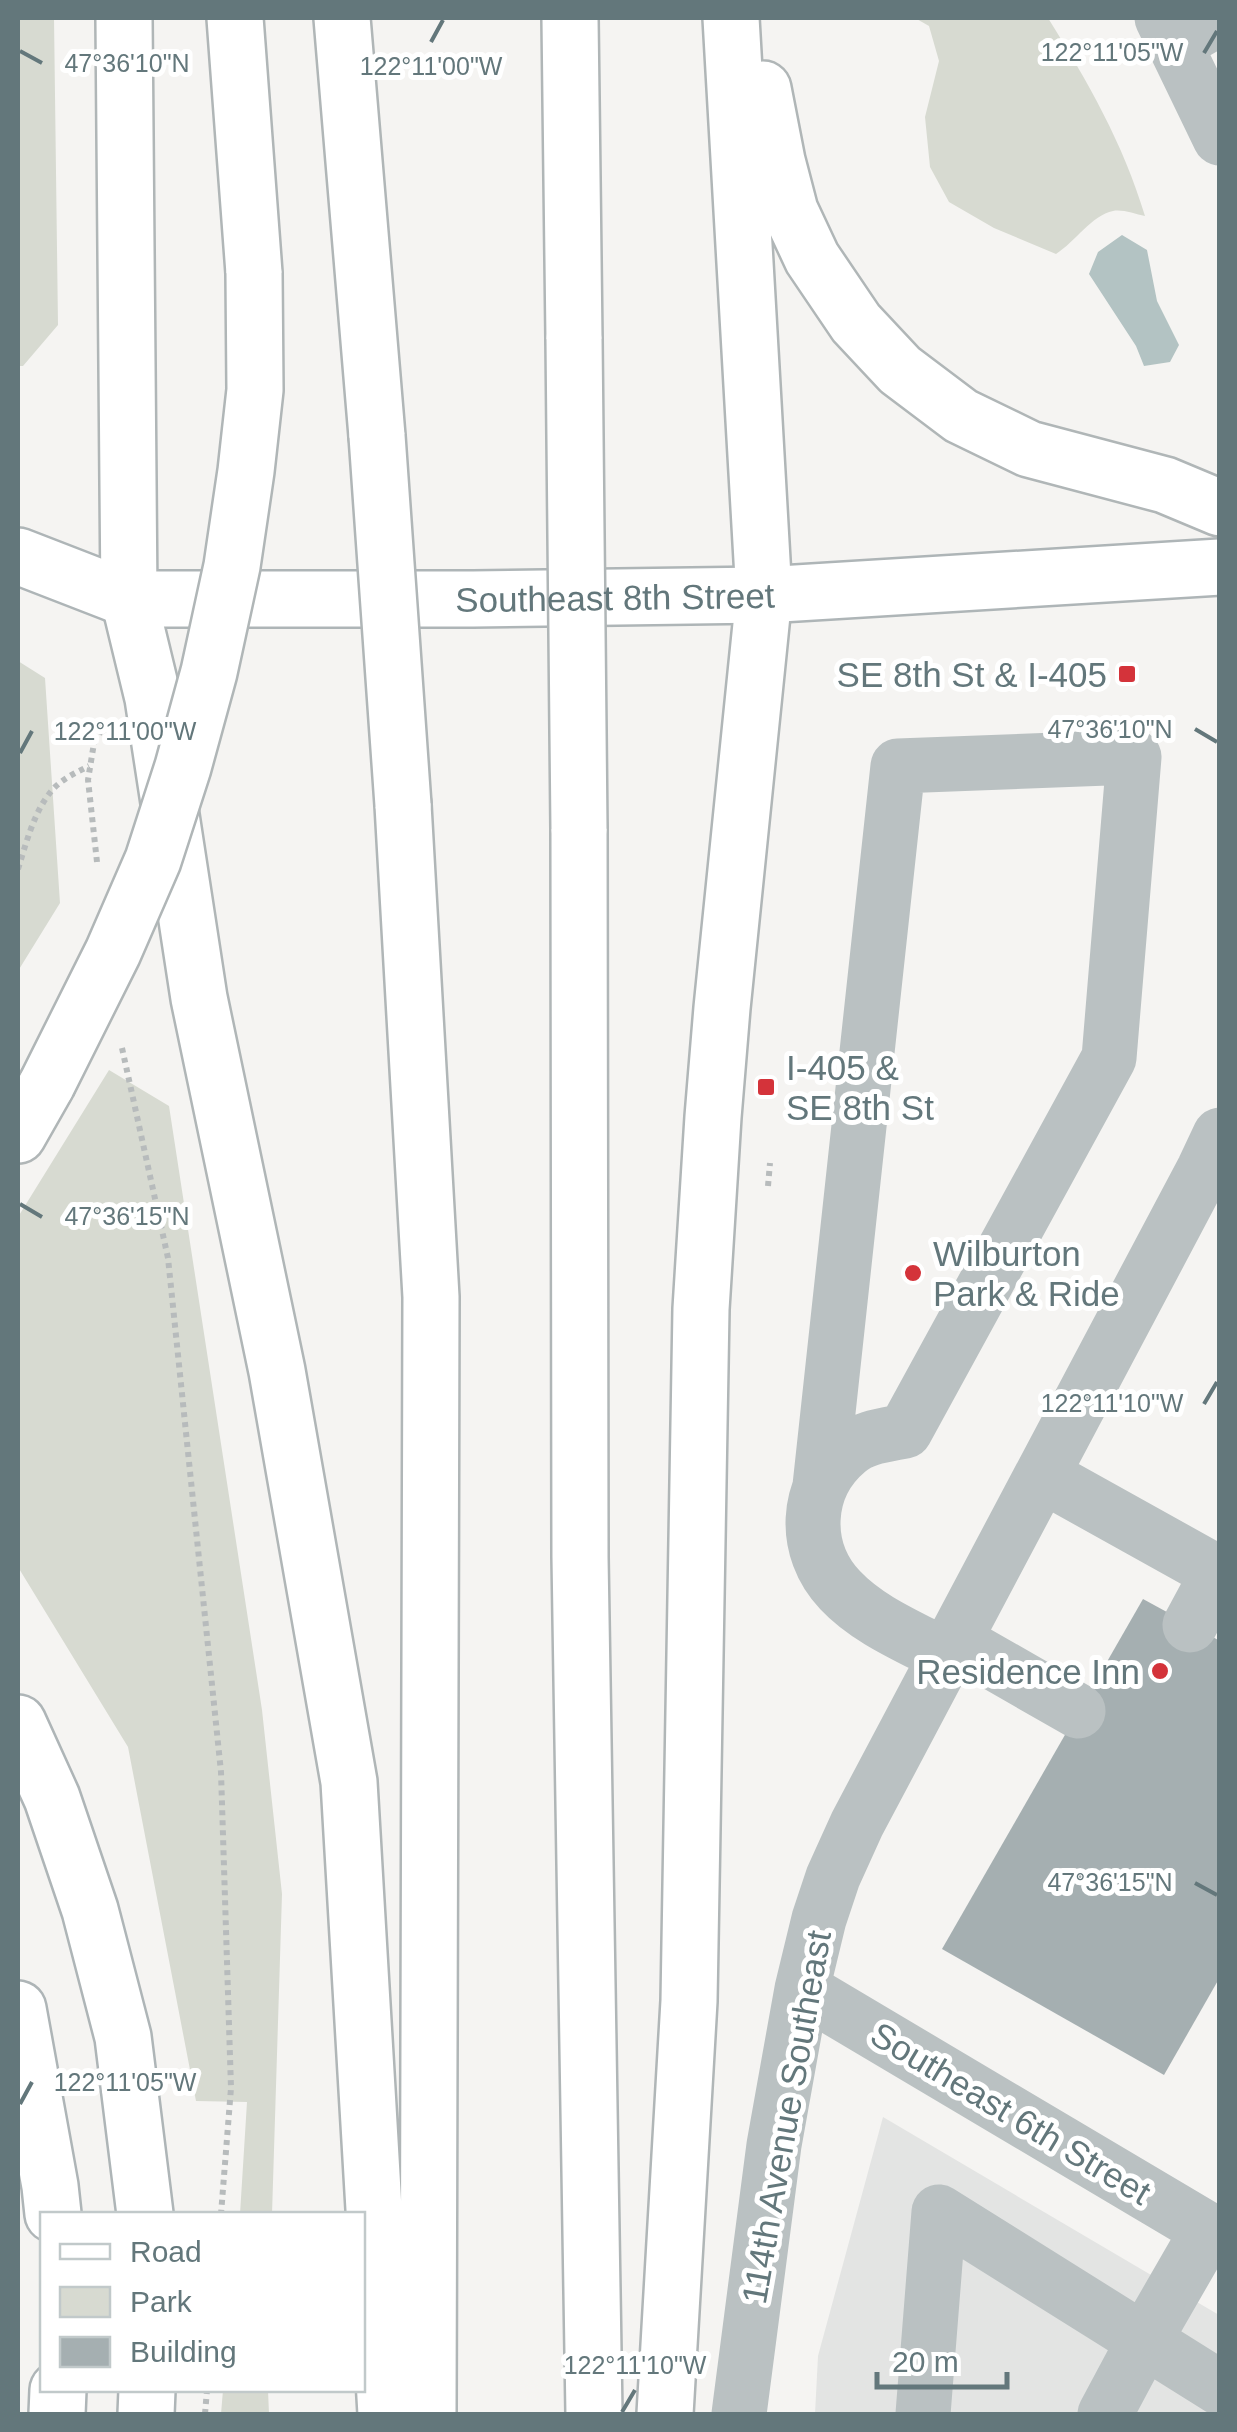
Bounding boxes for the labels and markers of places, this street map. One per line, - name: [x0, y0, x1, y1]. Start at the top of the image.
- place label: SE 8th St & I-405: [837, 655, 1107, 694]
- marker: SE 8th St & I-405: [1116, 663, 1138, 685]
- place label: I-405 & SE 8th St: [786, 1048, 934, 1127]
- marker: I-405 & SE 8th St: [755, 1076, 777, 1098]
- place label: Wilburton Park & Ride: [933, 1234, 1120, 1313]
- marker: Wilburton Park & Ride: [902, 1262, 924, 1284]
- place label: Residence Inn: [916, 1652, 1140, 1691]
- marker: Residence Inn: [1149, 1660, 1171, 1682]

